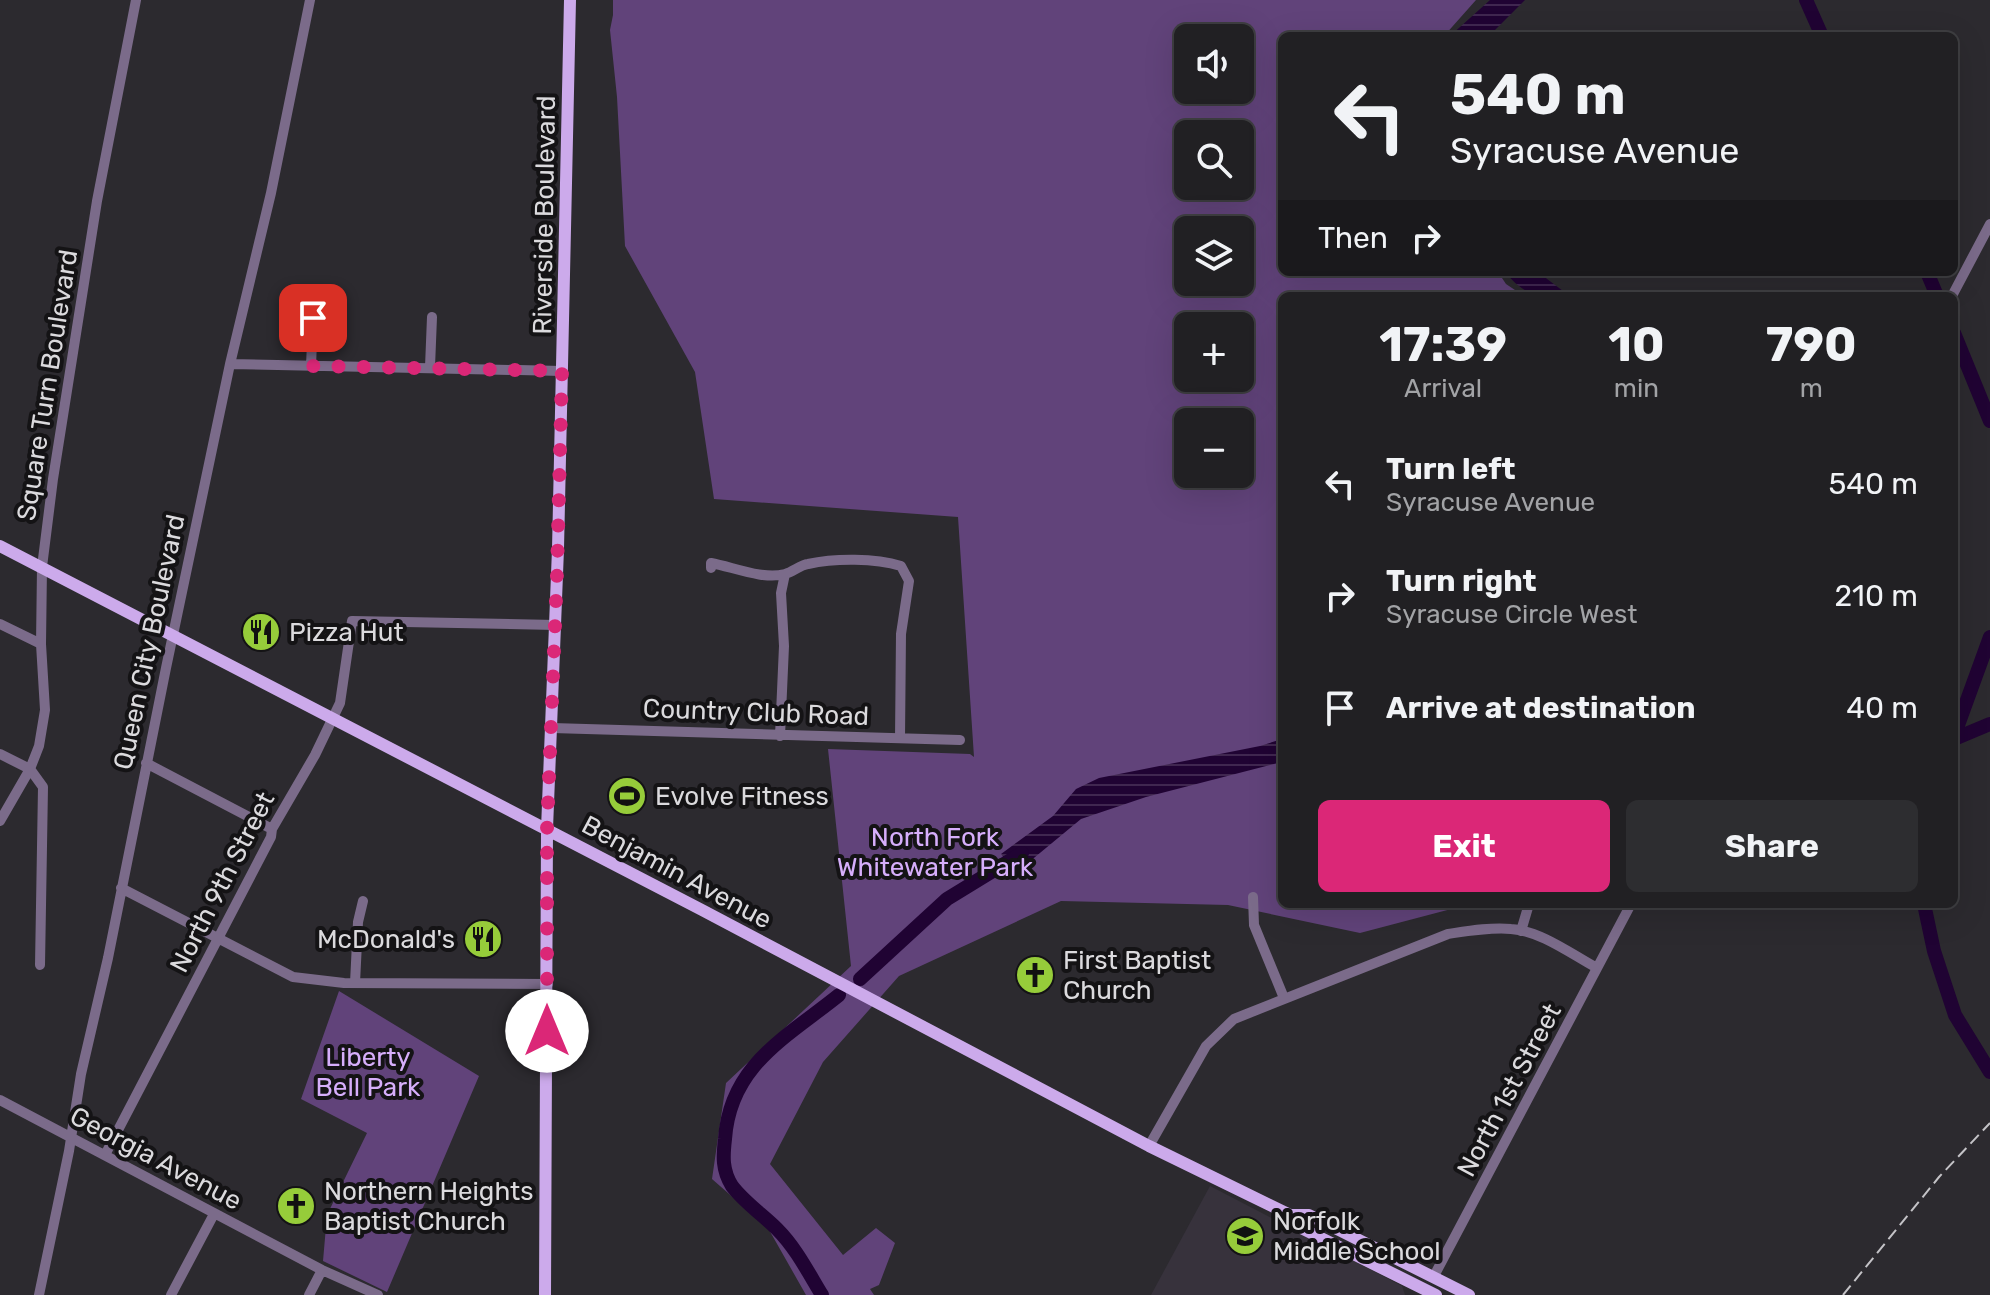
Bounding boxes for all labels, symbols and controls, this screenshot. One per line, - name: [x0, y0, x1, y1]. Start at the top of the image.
- map controls: [1174, 24, 1254, 488]
- button: sound: [1174, 24, 1254, 104]
- text: 540 m: [1450, 62, 1626, 128]
- icon: left: [1318, 64, 1422, 168]
- street label: Riverside Boulevard: [527, 95, 562, 335]
- button: search: [1174, 120, 1254, 200]
- text: Syracuse Avenue: [1450, 129, 1740, 172]
- button: layers: [1174, 216, 1254, 296]
- icon: right: [1404, 216, 1448, 260]
- text: Then: [1318, 220, 1388, 256]
- street label: Square Turn Boulevard: [11, 247, 84, 523]
- pin: [279, 284, 347, 352]
- icon: arrive: [291, 296, 335, 340]
- button: +: [1174, 312, 1254, 392]
- text: 17:39: [1379, 316, 1507, 373]
- text: 10: [1608, 316, 1665, 373]
- text: 790: [1766, 316, 1857, 373]
- text: Arrival: [1404, 373, 1482, 404]
- text: min: [1614, 373, 1659, 404]
- text: m: [1800, 373, 1823, 404]
- button: −: [1174, 408, 1254, 488]
- text: Turn left: [1386, 451, 1516, 487]
- icon: left: [1318, 462, 1362, 506]
- text: 540 m: [1828, 466, 1918, 502]
- text: Syracuse Avenue: [1386, 487, 1595, 518]
- street label: Queen City Boulevard: [107, 512, 192, 772]
- text: Turn right: [1386, 563, 1537, 599]
- icon: right: [1318, 574, 1362, 618]
- text: 210 m: [1834, 578, 1918, 614]
- text: Syracuse Circle West: [1386, 599, 1637, 630]
- restaurant icon: Pizza Hut: [240, 611, 282, 653]
- place label: Pizza Hut: [289, 617, 404, 648]
- icon: arrive: [1318, 686, 1362, 730]
- text: Arrive at destination: [1386, 690, 1696, 726]
- text: 40 m: [1846, 690, 1918, 726]
- street label: Country Club Road: [642, 693, 870, 732]
- sports icon: Evolve Fitness: [606, 775, 648, 817]
- place label: Evolve Fitness: [655, 781, 829, 812]
- street label: North 9th Street: [164, 787, 281, 978]
- button: Exit: [1318, 800, 1610, 892]
- button: Share: [1626, 800, 1918, 892]
- street label: Benjamin Avenue: [577, 809, 777, 936]
- park label: North Fork Whitewater Park: [837, 822, 1034, 883]
- restaurant icon: McDonald's: [462, 918, 504, 960]
- place label: McDonald's: [317, 924, 455, 955]
- place label: First Baptist Church: [1063, 945, 1211, 1006]
- church icon: First Baptist Church: [1014, 954, 1056, 996]
- position arrow: [505, 989, 589, 1073]
- street label: North 1st Street: [1451, 998, 1568, 1182]
- park label: Liberty Bell Park: [315, 1042, 421, 1103]
- street label: Georgia Avenue: [65, 1100, 247, 1217]
- place label: Northern Heights Baptist Church: [324, 1176, 533, 1237]
- church icon: Northern Heights Baptist Church: [275, 1185, 317, 1227]
- place label: Norfolk Middle School: [1273, 1206, 1441, 1267]
- school or university icon: Norfolk Middle School: [1224, 1215, 1266, 1257]

